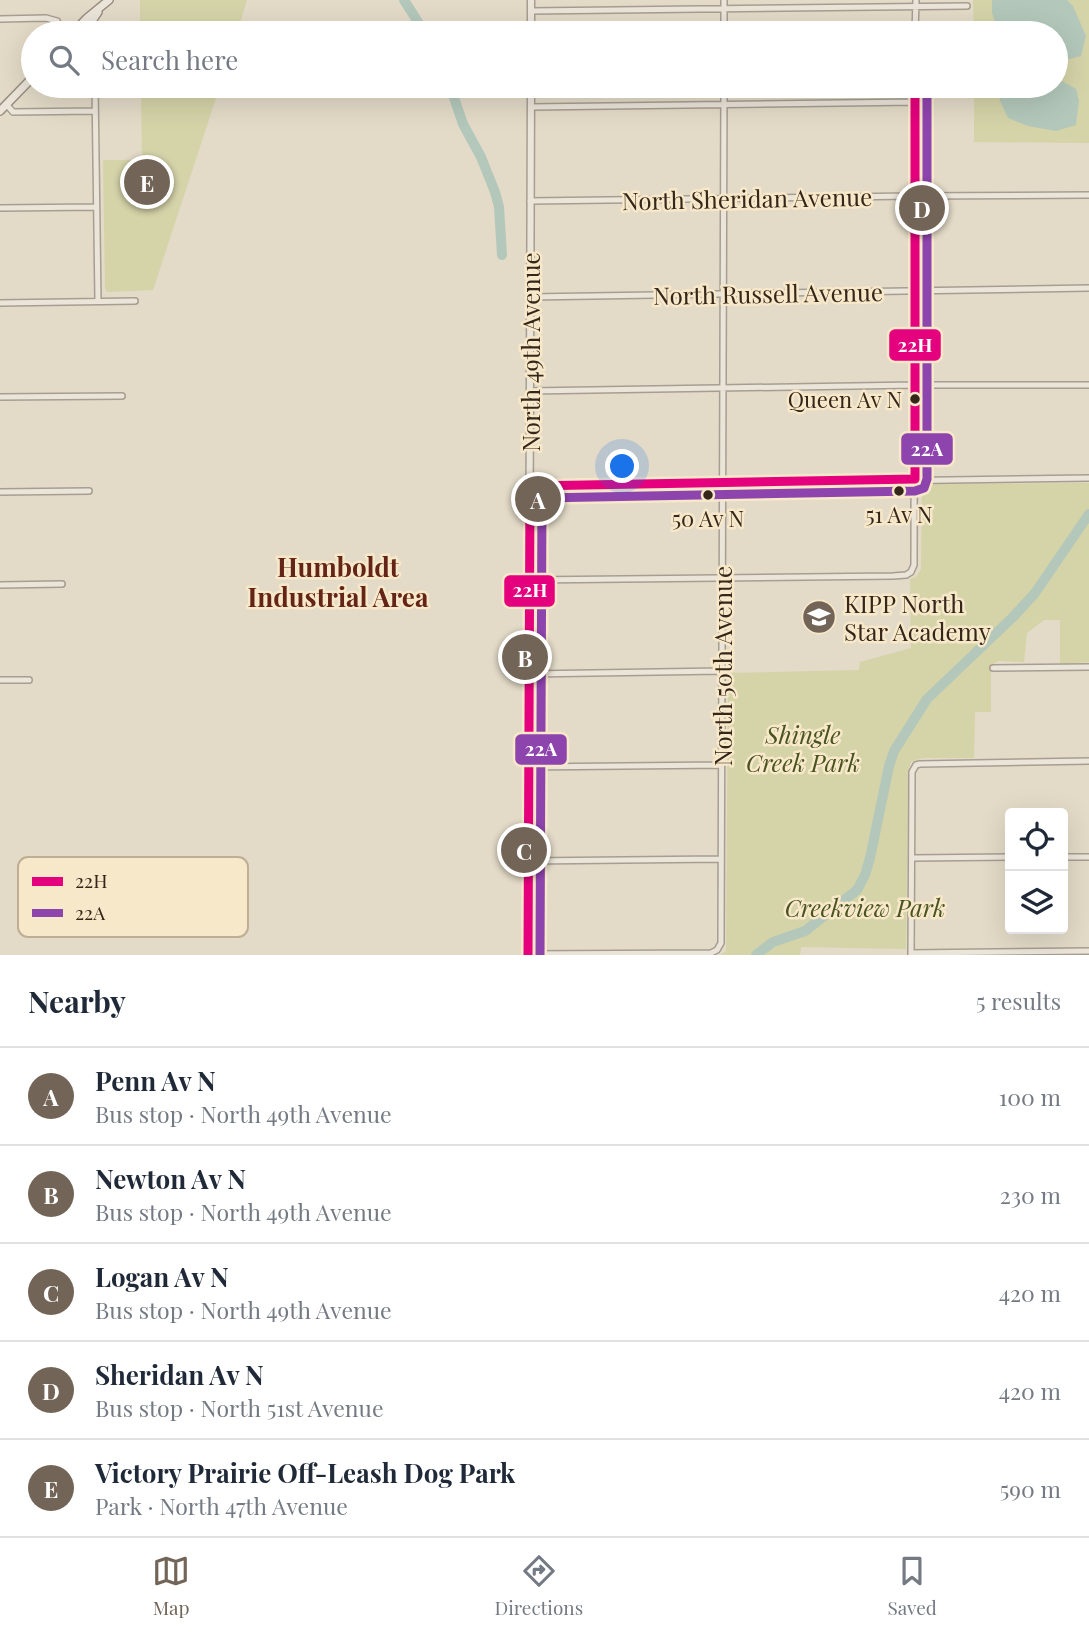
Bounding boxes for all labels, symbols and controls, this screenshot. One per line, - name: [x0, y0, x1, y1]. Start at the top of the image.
- search box: [21, 21, 1068, 98]
- icon: search: [45, 41, 83, 79]
- text: Search here: [101, 42, 238, 77]
- pin: E: [124, 156, 170, 208]
- street label: North Sheridan Avenue: [622, 180, 872, 216]
- pin: D: [899, 182, 945, 234]
- street label: North 49th Avenue: [514, 252, 546, 452]
- street label: North Russell Avenue: [653, 275, 883, 311]
- line badge: 22H: [888, 328, 942, 362]
- text: 22H: [897, 331, 933, 357]
- place label: Queen Av N: [788, 384, 902, 414]
- marker: Queen Av N: [908, 392, 922, 406]
- line badge: 22A: [900, 432, 954, 466]
- text: 22A: [911, 435, 944, 461]
- your location: [605, 449, 639, 483]
- pin: A: [515, 473, 561, 525]
- marker: 51 Av N: [892, 484, 906, 498]
- marker: 50 Av N: [701, 488, 715, 502]
- place label: 51 Av N: [865, 499, 933, 529]
- place label: 50 Av N: [672, 503, 744, 533]
- district label: Humboldt Industrial Area: [248, 549, 429, 614]
- street label: North 50th Avenue: [706, 566, 738, 766]
- line badge: 22H: [503, 574, 556, 608]
- text: 22H: [512, 576, 548, 602]
- place label: KIPP North Star Academy: [844, 587, 991, 647]
- school or university icon: KIPP North Star Academy: [800, 598, 838, 636]
- pin: B: [502, 631, 548, 683]
- park label: Shingle Creek Park: [746, 718, 860, 778]
- line badge: 22A: [514, 733, 568, 766]
- text: 22A: [525, 735, 558, 761]
- map controls: [1005, 808, 1068, 934]
- button: locate: [1005, 808, 1068, 871]
- pin: C: [501, 824, 547, 876]
- legend: [18, 857, 248, 937]
- text: 22H: [75, 867, 108, 893]
- button: layers: [1005, 871, 1068, 934]
- park label: Creekview Park: [785, 891, 945, 923]
- text: 22A: [75, 899, 106, 925]
- text: Nearby: [28, 981, 126, 1021]
- text: 5 results: [976, 985, 1061, 1016]
- text: Penn Av N: [95, 1063, 216, 1098]
- text: A: [43, 1081, 59, 1112]
- text: 100 m: [999, 1081, 1061, 1112]
- text: Bus stop · North 49th Avenue: [95, 1098, 392, 1129]
- text: Newton Av N: [95, 1161, 246, 1196]
- text: B: [43, 1179, 59, 1210]
- text: 230 m: [1000, 1179, 1061, 1210]
- text: Bus stop · North 49th Avenue: [95, 1196, 392, 1227]
- text: Logan Av N: [95, 1259, 229, 1294]
- text: C: [43, 1277, 59, 1308]
- text: 420 m: [999, 1277, 1061, 1308]
- text: Bus stop · North 49th Avenue: [95, 1294, 392, 1325]
- text: Sheridan Av N: [95, 1357, 264, 1392]
- text: D: [42, 1375, 60, 1406]
- text: 420 m: [999, 1375, 1061, 1406]
- text: Bus stop · North 51st Avenue: [95, 1392, 384, 1423]
- text: Victory Prairie Off-Leash Dog Park: [95, 1455, 515, 1490]
- text: E: [44, 1473, 58, 1504]
- text: 590 m: [1000, 1473, 1061, 1504]
- text: Park · North 47th Avenue: [95, 1490, 348, 1521]
- tab: Map: [152, 1552, 190, 1620]
- tab: Directions: [494, 1552, 583, 1620]
- tab: Saved: [887, 1552, 937, 1620]

